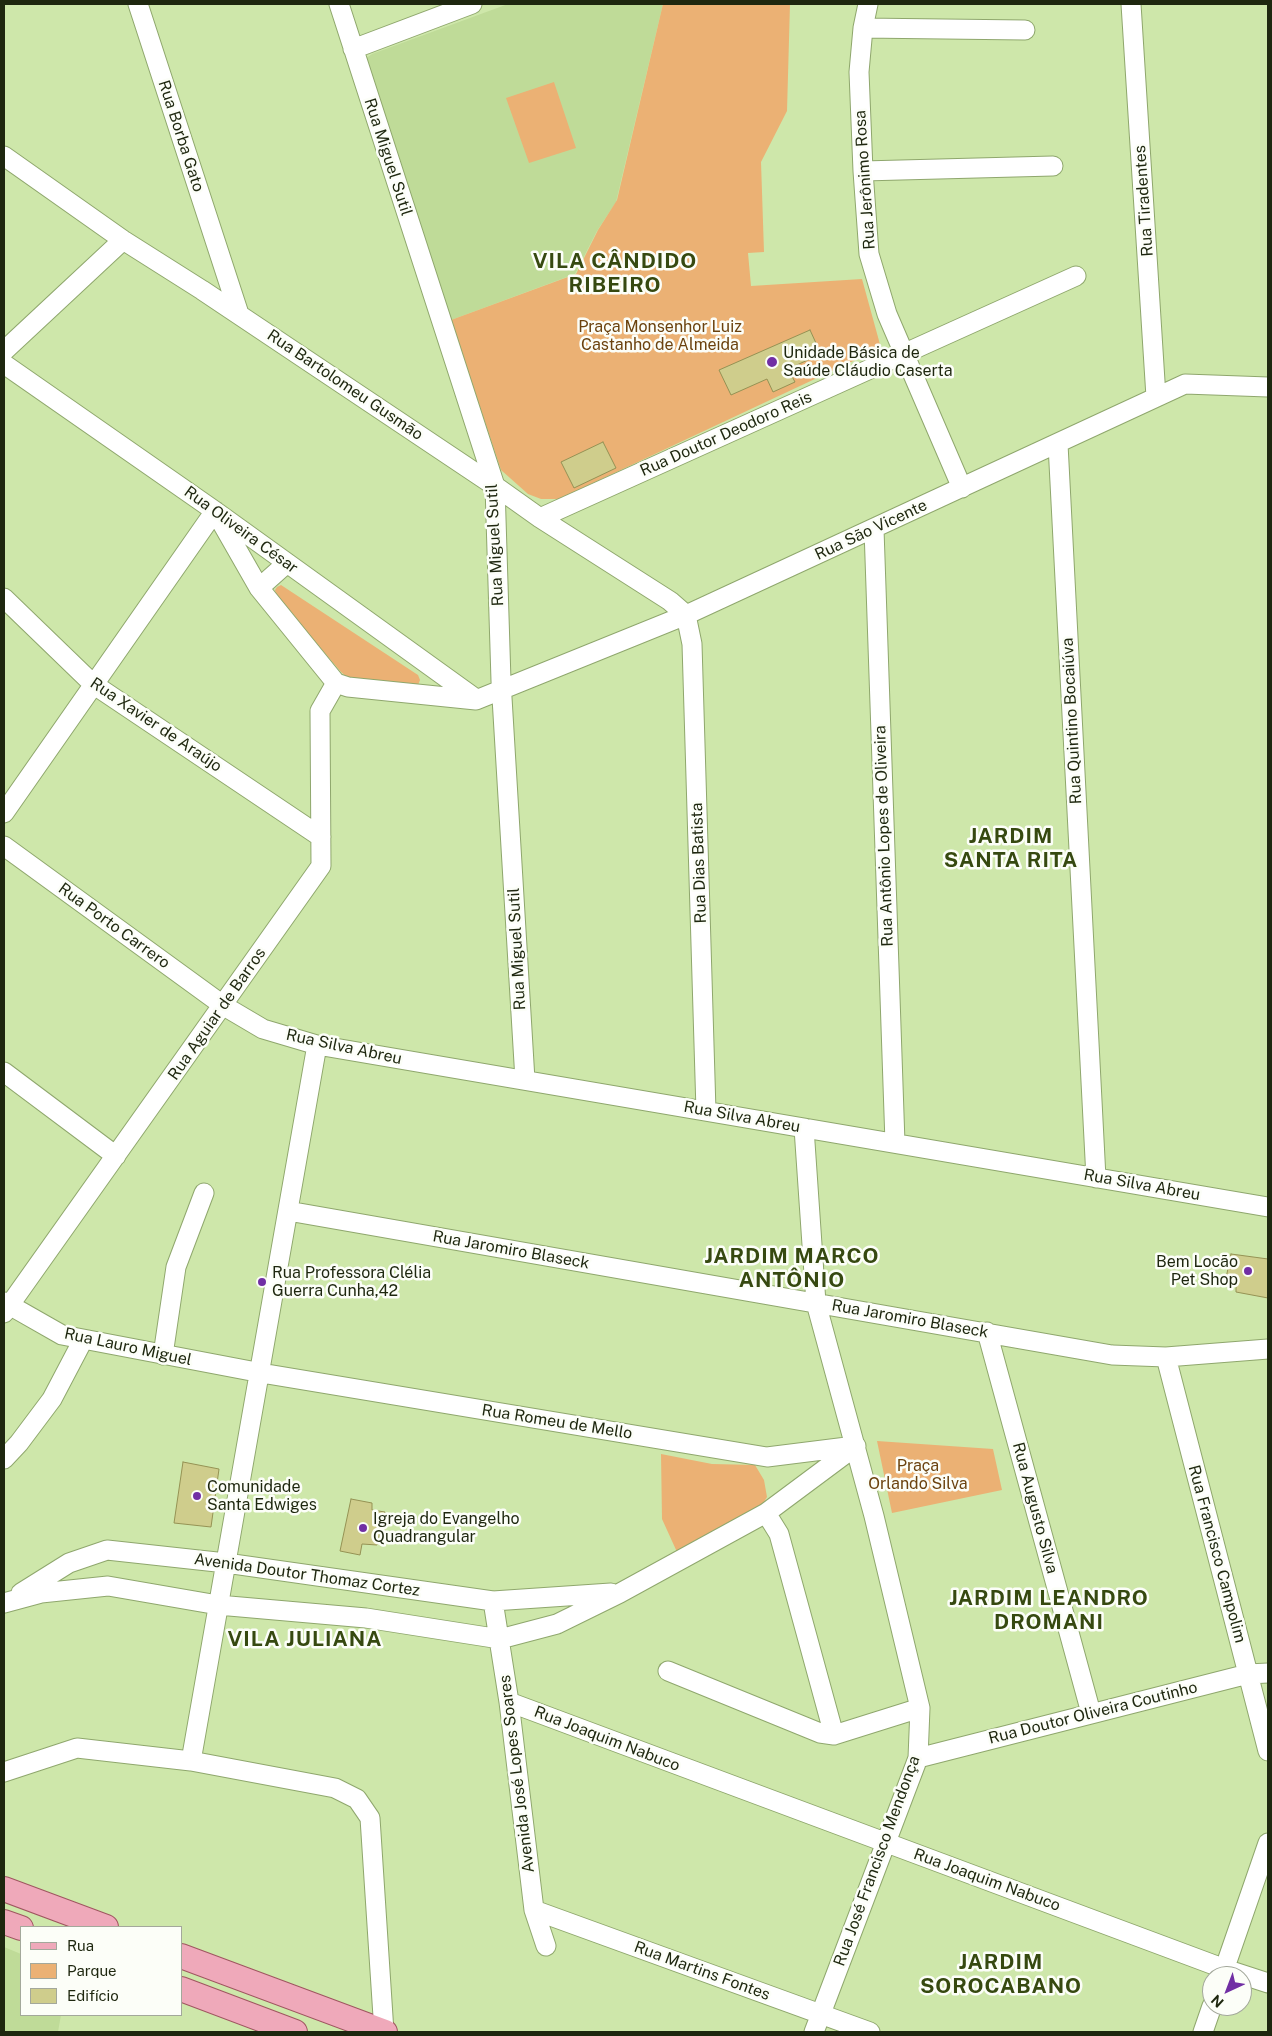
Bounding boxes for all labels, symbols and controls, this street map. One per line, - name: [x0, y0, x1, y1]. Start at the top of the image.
- street label: Rua Borba Gato: [154, 78, 208, 194]
- street label: Rua Miguel Sutil: [360, 96, 416, 218]
- street label: Rua Jerônimo Rosa: [851, 110, 879, 250]
- street label: Rua Tiradentes: [1131, 145, 1157, 257]
- district label: VILA CÂNDIDO RIBEIRO: [531, 249, 699, 299]
- park label: Praça Monsenhor Luiz Castanho de Almeida: [578, 317, 742, 355]
- street label: Rua Bartolomeu Gusmão: [263, 326, 427, 444]
- place label: Unidade Básica de Saúde Cláudio Caserta: [783, 343, 953, 381]
- marker: Unidade Básica de Saúde Cláudio Caserta: [765, 355, 779, 369]
- street label: Rua Doutor Deodoro Reis: [637, 387, 815, 481]
- street label: Rua Oliveira César: [180, 482, 302, 578]
- street label: Rua Miguel Sutil: [482, 483, 508, 607]
- street label: Rua São Vicente: [812, 496, 930, 564]
- street label: Rua Quintino Bocaiúva: [1058, 637, 1086, 805]
- street label: Rua Xavier de Araújo: [87, 674, 225, 776]
- street label: Rua Antônio Lopes de Oliveira: [871, 725, 897, 947]
- street label: Rua Dias Batista: [687, 802, 711, 924]
- district label: JARDIM SANTA RITA: [943, 824, 1079, 874]
- street label: Rua Porto Carrero: [54, 879, 174, 973]
- street label: Rua Miguel Sutil: [504, 887, 530, 1011]
- street label: Rua Aguiar de Barros: [164, 944, 270, 1084]
- street label: Rua Silva Abreu: [284, 1025, 404, 1069]
- street label: Rua Silva Abreu: [682, 1097, 802, 1137]
- street label: Rua Silva Abreu: [1082, 1165, 1202, 1205]
- street label: Rua Jaromiro Blaseck: [431, 1227, 591, 1273]
- district label: JARDIM MARCO ANTÔNIO: [703, 1244, 881, 1294]
- place label: Bem Locão Pet Shop: [1156, 1252, 1238, 1290]
- place label: Rua Professora Clélia Guerra Cunha,42: [272, 1263, 431, 1301]
- marker: Bem Locão Pet Shop: [1242, 1265, 1254, 1277]
- marker: Rua Professora Clélia Guerra Cunha,42: [256, 1276, 268, 1288]
- street label: Rua Jaromiro Blaseck: [830, 1296, 990, 1342]
- street label: Rua Lauro Miguel: [62, 1324, 194, 1370]
- street label: Rua Romeu de Mello: [480, 1401, 634, 1443]
- street label: Rua Augusto Silva: [1008, 1440, 1062, 1576]
- park label: Praça Orlando Silva: [868, 1456, 968, 1494]
- street label: Rua Francisco Campolim: [1184, 1463, 1250, 1645]
- place label: Comunidade Santa Edwiges: [207, 1477, 317, 1515]
- marker: Comunidade Santa Edwiges: [191, 1490, 203, 1502]
- place label: Igreja do Evangelho Quadrangular: [373, 1509, 519, 1547]
- marker: Igreja do Evangelho Quadrangular: [357, 1522, 369, 1534]
- street label: Avenida Doutor Thomaz Cortez: [193, 1550, 421, 1600]
- district label: JARDIM LEANDRO DROMANI: [947, 1586, 1151, 1636]
- district label: VILA JULIANA: [226, 1627, 384, 1653]
- street label: Avenida José Lopes Soares: [495, 1674, 539, 1874]
- street label: Rua Doutor Oliveira Coutinho: [987, 1678, 1199, 1748]
- street label: Rua Joaquim Nabuco: [531, 1702, 683, 1776]
- street label: Rua José Francisco Mendonça: [830, 1753, 924, 1969]
- street label: Rua Joaquim Nabuco: [911, 1845, 1063, 1915]
- legend: [20, 1926, 182, 2016]
- text: Rua: [67, 1937, 94, 1954]
- street label: Rua Martins Fontes: [631, 1937, 773, 2005]
- district label: JARDIM SOROCABANO: [919, 1950, 1083, 2000]
- text: Parque: [67, 1962, 117, 1979]
- north arrow: [1202, 1966, 1252, 2016]
- text: Edifício: [67, 1987, 119, 2004]
- text: N: [1208, 1992, 1227, 2011]

